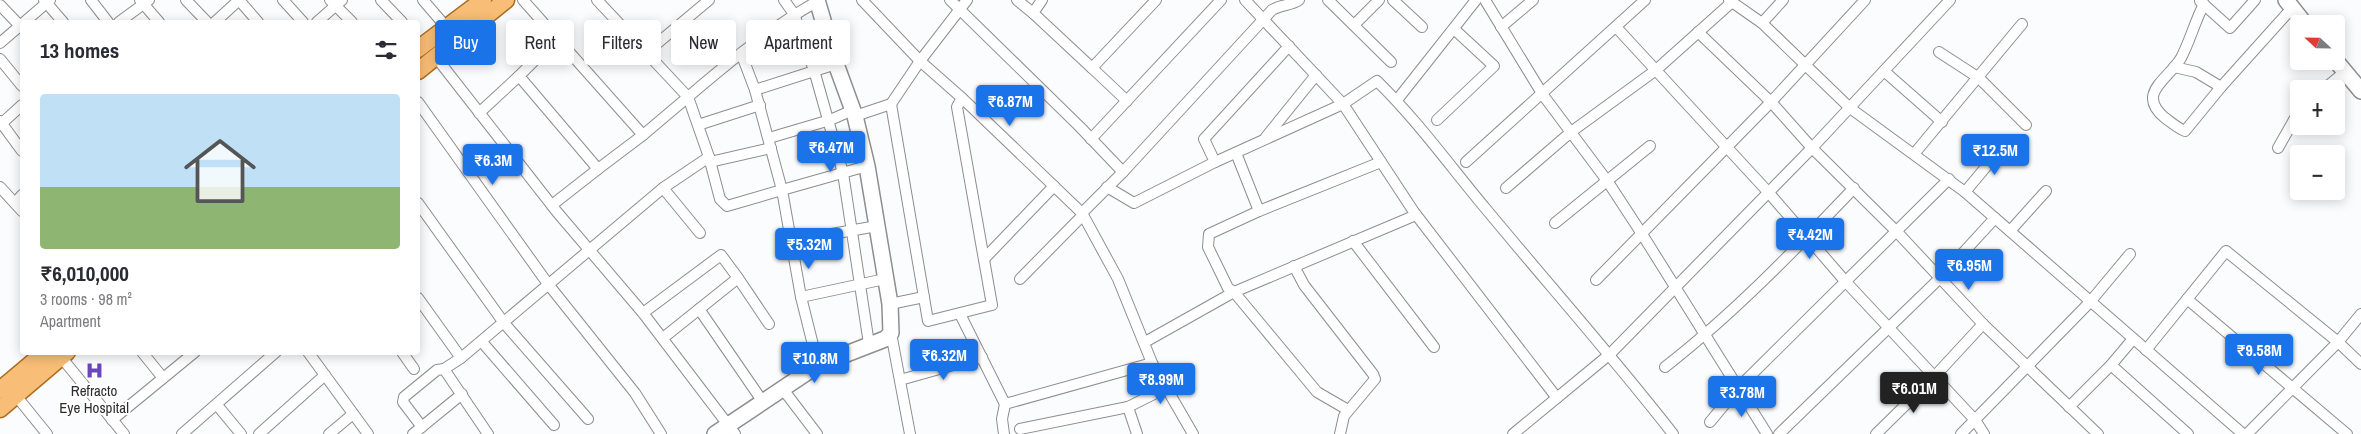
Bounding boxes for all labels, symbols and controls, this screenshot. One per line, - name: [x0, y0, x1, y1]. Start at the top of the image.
- north arrow: [2290, 15, 2345, 70]
- map controls: [2290, 15, 2345, 200]
- chip: Buy: [435, 20, 496, 65]
- chip: Rent: [506, 20, 574, 65]
- chip: Filters: [584, 20, 661, 65]
- chip: New: [671, 20, 736, 65]
- chip: Apartment: [746, 20, 850, 65]
- text: 13 homes: [40, 36, 119, 65]
- icon: filters: [372, 36, 400, 64]
- button: +: [2290, 80, 2345, 135]
- pin: ₹6.87M: [969, 84, 1051, 127]
- text: ₹6.87M: [987, 90, 1033, 112]
- icon: home: [175, 126, 265, 216]
- pin: ₹6.47M: [790, 130, 872, 173]
- pin: ₹12.5M: [1954, 134, 2036, 176]
- text: ₹6.47M: [808, 136, 854, 158]
- text: ₹12.5M: [1972, 139, 2018, 161]
- pin: ₹6.3M: [458, 144, 528, 186]
- button: −: [2290, 145, 2345, 200]
- text: ₹6.3M: [474, 149, 512, 171]
- pin: ₹4.42M: [1769, 218, 1851, 260]
- text: ₹4.42M: [1787, 223, 1833, 245]
- pin: ₹5.32M: [768, 228, 850, 270]
- text: ₹5.32M: [786, 233, 832, 255]
- pin: ₹6.95M: [1928, 248, 2010, 291]
- text: ₹6.95M: [1946, 254, 1992, 276]
- text: ₹6,010,000: [40, 259, 129, 288]
- text: 3 rooms · 98 m²: [40, 288, 132, 310]
- text: Apartment: [40, 310, 101, 332]
- pin: ₹9.58M: [2218, 334, 2300, 376]
- pin: ₹6.32M: [903, 338, 985, 381]
- text: ₹9.58M: [2236, 339, 2282, 361]
- pin: ₹10.8M: [774, 342, 856, 384]
- text: ₹6.32M: [921, 344, 967, 366]
- text: ₹10.8M: [792, 347, 838, 369]
- hospital icon: Refracto Eye Hospital: [84, 360, 104, 380]
- pin: ₹8.99M: [1120, 362, 1202, 405]
- text: ₹8.99M: [1138, 368, 1184, 390]
- pin: ₹6.01M: [1873, 372, 1955, 414]
- pin: ₹3.78M: [1701, 376, 1783, 418]
- text: ₹6.01M: [1891, 377, 1937, 399]
- place label: Refracto Eye Hospital: [59, 380, 129, 418]
- text: ₹3.78M: [1719, 381, 1765, 403]

